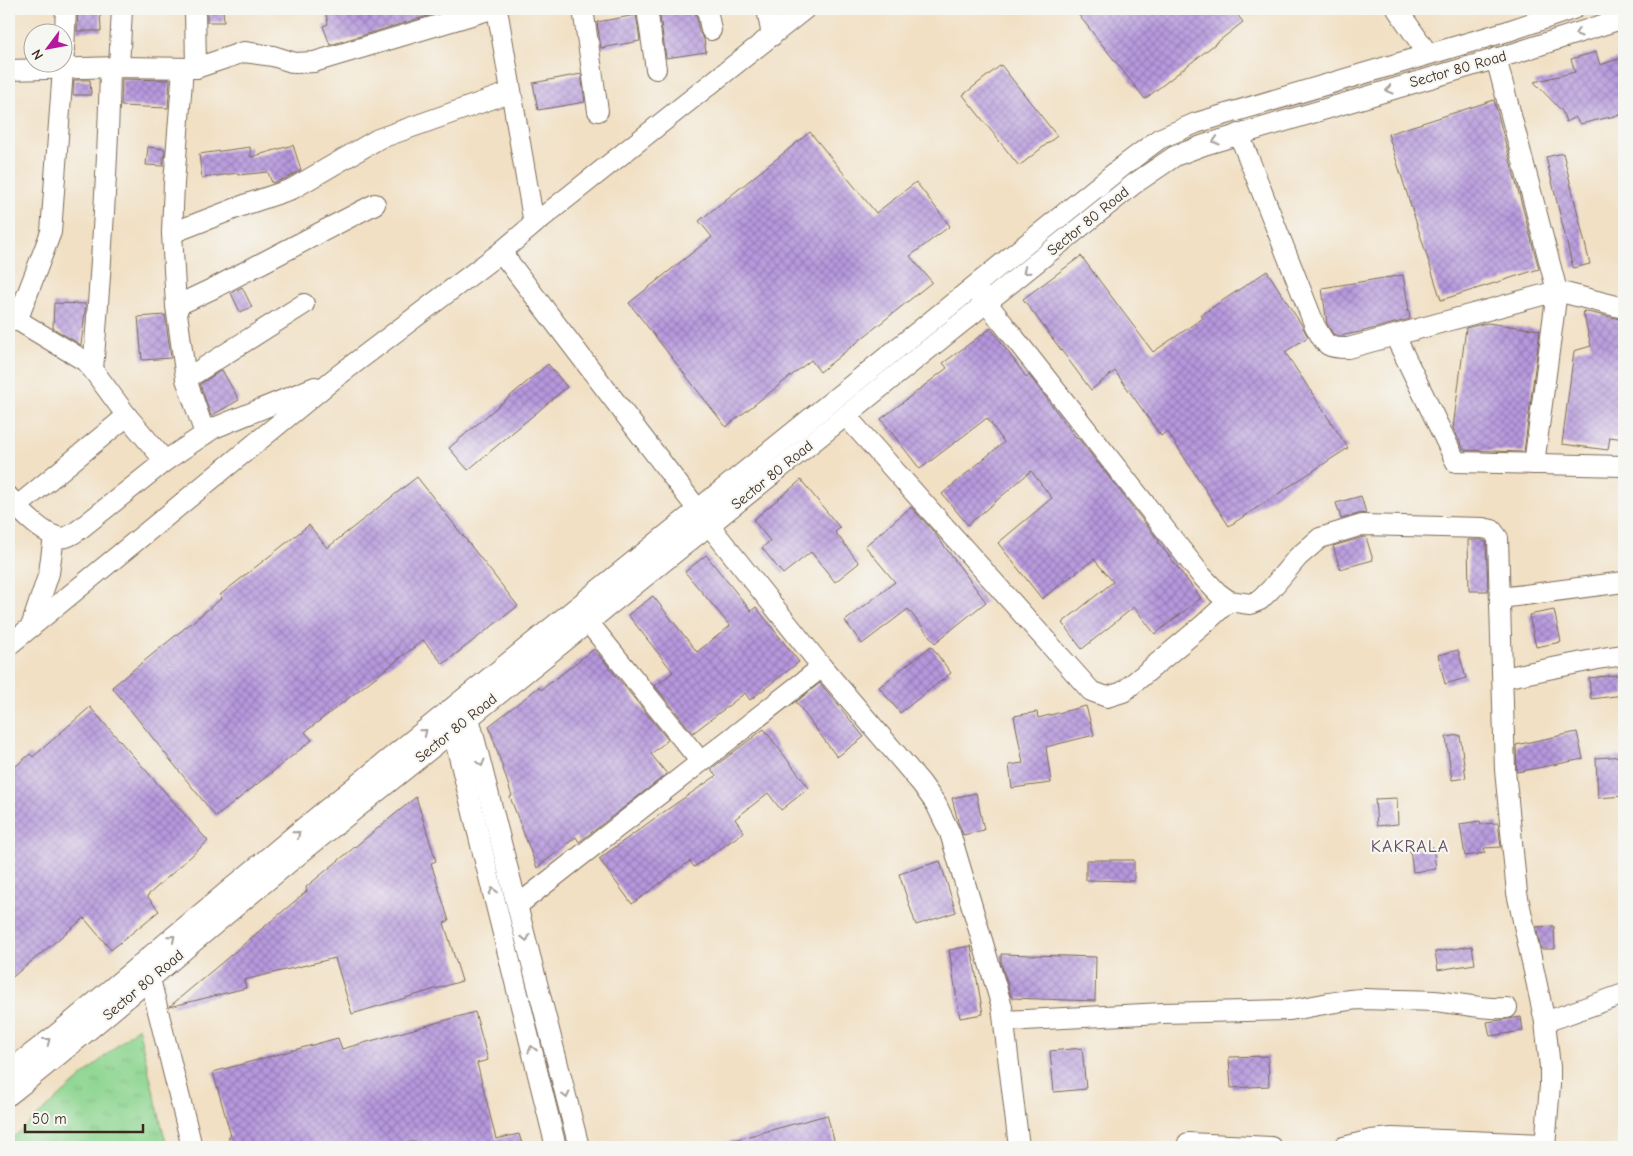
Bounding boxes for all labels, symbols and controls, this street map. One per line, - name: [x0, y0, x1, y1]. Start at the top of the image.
- north arrow: [22, 22, 72, 72]
- one-way arrow: [1574, 27, 1582, 37]
- text: N: [28, 46, 47, 63]
- street label: Sector 80 Road: [1407, 47, 1509, 91]
- one-way arrow: [1385, 84, 1393, 94]
- one-way arrow: [1212, 136, 1221, 146]
- street label: Sector 80 Road: [1043, 183, 1133, 259]
- one-way arrow: [1023, 266, 1032, 274]
- street label: Sector 80 Road: [727, 437, 817, 513]
- street label: Sector 80 Road: [411, 690, 501, 766]
- one-way arrow: [418, 728, 427, 737]
- one-way arrow: [475, 759, 485, 767]
- one-way arrow: [292, 830, 301, 839]
- district label: KAKRALA: [1371, 836, 1449, 857]
- one-way arrow: [488, 887, 499, 896]
- one-way arrow: [520, 933, 531, 942]
- one-way arrow: [167, 934, 176, 943]
- street label: Sector 80 Road: [99, 946, 187, 1024]
- one-way arrow: [41, 1039, 50, 1047]
- one-way arrow: [527, 1044, 538, 1053]
- one-way arrow: [560, 1091, 570, 1099]
- scale bar: [25, 1101, 142, 1133]
- text: 50 m: [32, 1110, 67, 1128]

